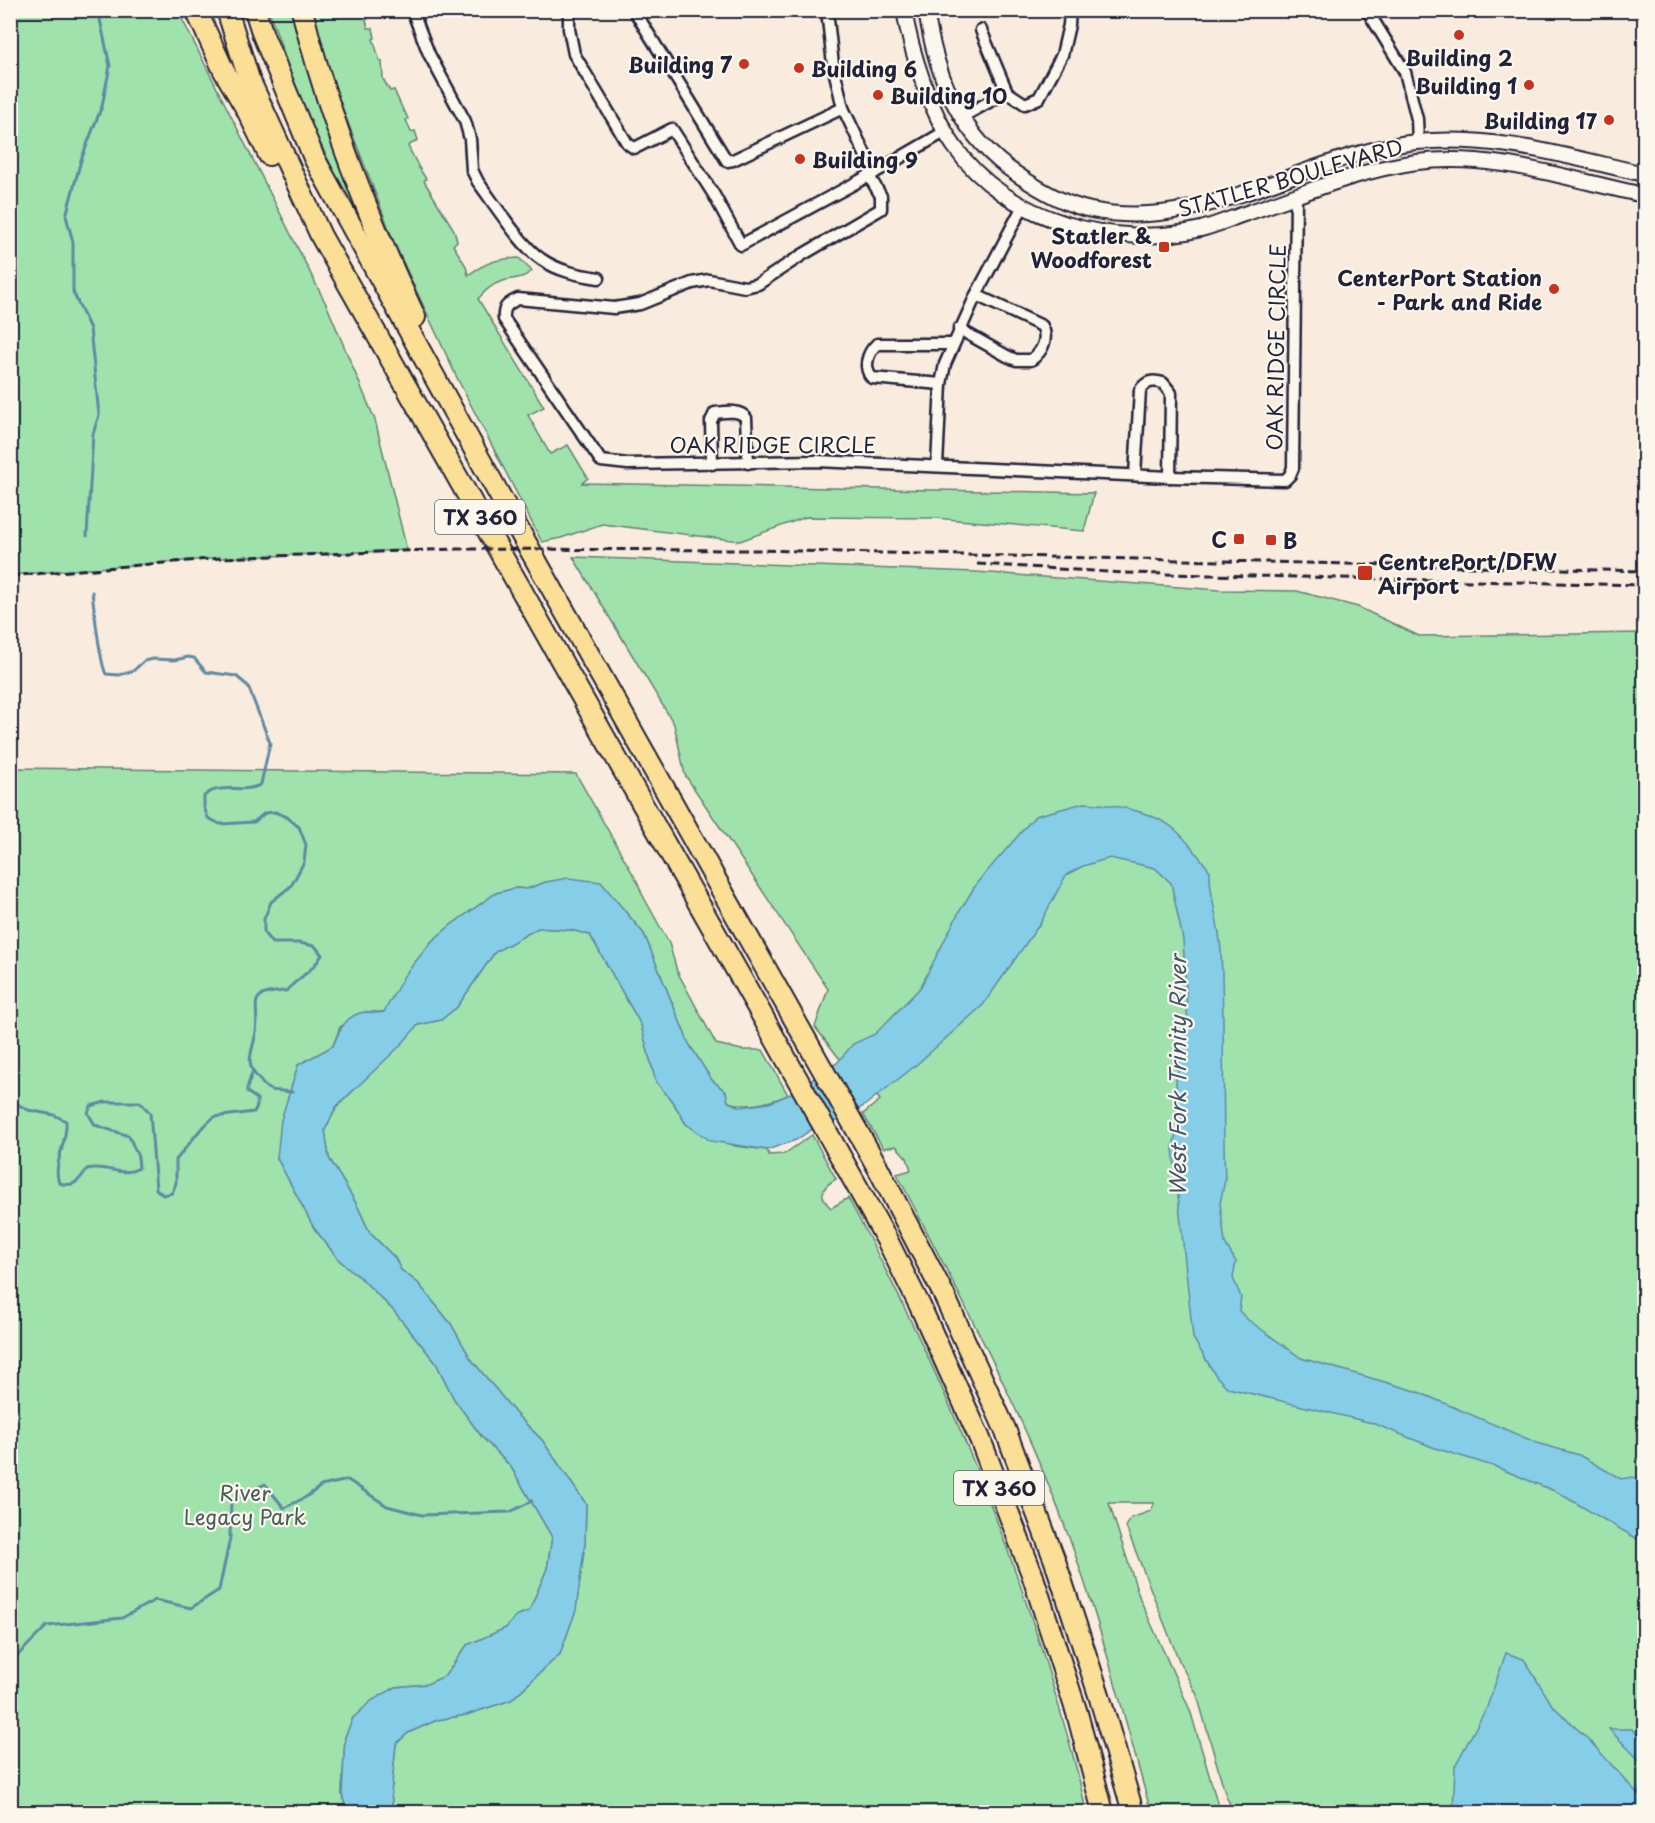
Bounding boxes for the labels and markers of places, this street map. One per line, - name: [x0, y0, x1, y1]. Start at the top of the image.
- marker: Building 2: [1452, 28, 1466, 42]
- place label: Building 2: [1405, 41, 1513, 73]
- place label: Building 7: [628, 48, 733, 80]
- place label: Building 6: [811, 52, 917, 84]
- marker: Building 7: [737, 57, 751, 71]
- marker: Building 6: [792, 61, 806, 75]
- place label: Building 1: [1415, 69, 1517, 101]
- marker: Building 1: [1522, 78, 1536, 92]
- place label: Building 10: [890, 79, 1007, 111]
- marker: Building 10: [871, 88, 885, 102]
- place label: Building 17: [1484, 104, 1597, 136]
- marker: Building 17: [1602, 113, 1616, 127]
- place label: Building 9: [812, 143, 918, 175]
- marker: Building 9: [793, 152, 807, 166]
- place label: Statler & Woodforest: [1031, 219, 1152, 275]
- marker: Statler & Woodforest: [1157, 240, 1171, 254]
- place label: CenterPort Station - Park and Ride: [1337, 261, 1542, 317]
- marker: CenterPort Station - Park and Ride: [1547, 282, 1561, 296]
- place label: C: [1211, 523, 1227, 555]
- place label: B: [1283, 524, 1297, 556]
- marker: C: [1232, 532, 1246, 546]
- marker: B: [1264, 533, 1278, 547]
- place label: CentrePort/DFW Airport: [1378, 545, 1557, 601]
- marker: CentrePort/DFW Airport: [1356, 564, 1374, 582]

